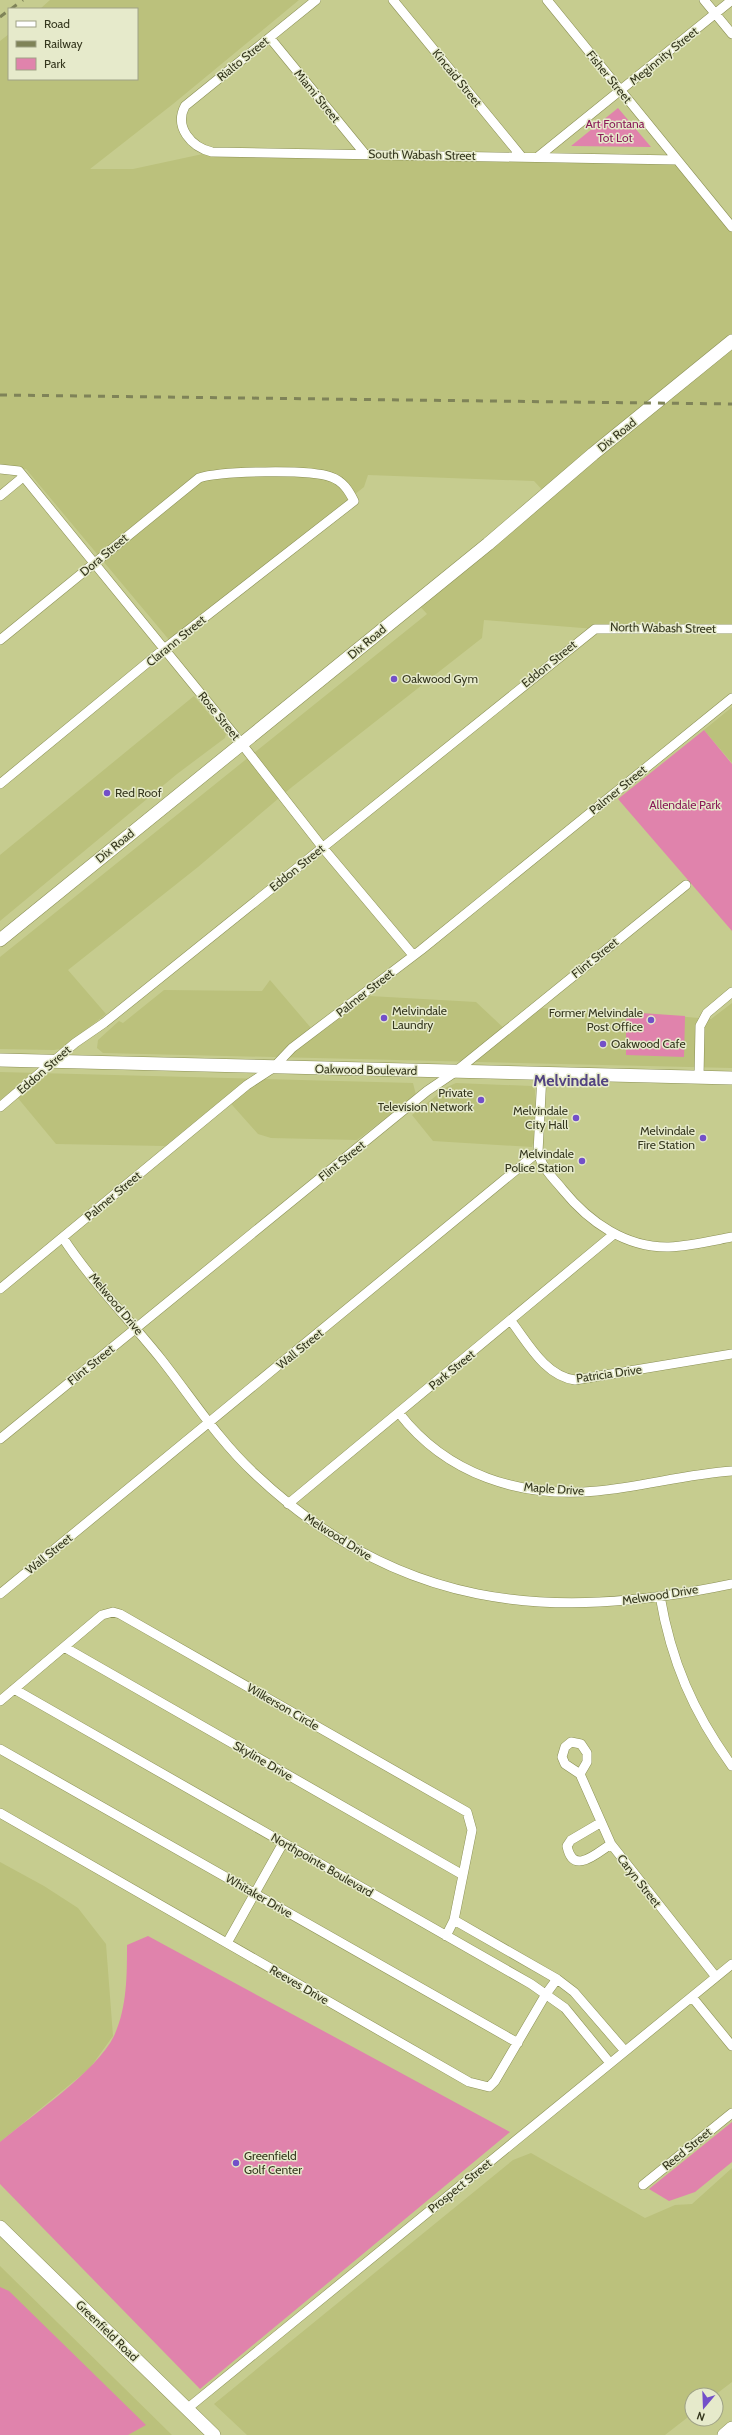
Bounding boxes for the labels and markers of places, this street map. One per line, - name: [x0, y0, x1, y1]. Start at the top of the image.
- place label: Oakwood Gym: [402, 671, 478, 686]
- marker: Oakwood Gym: [389, 674, 399, 684]
- place label: Red Roof: [115, 785, 162, 800]
- marker: Red Roof: [102, 788, 112, 798]
- place label: Melvindale Laundry: [392, 1003, 447, 1032]
- place label: Former Melvindale Post Office: [549, 1005, 643, 1034]
- marker: Melvindale Laundry: [379, 1013, 389, 1023]
- marker: Former Melvindale Post Office: [646, 1015, 656, 1025]
- place label: Oakwood Cafe: [611, 1036, 686, 1051]
- marker: Oakwood Cafe: [598, 1039, 608, 1049]
- place label: Private Television Network: [378, 1085, 474, 1114]
- marker: Private Television Network: [476, 1095, 486, 1105]
- place label: Melvindale City Hall: [513, 1103, 568, 1132]
- marker: Melvindale City Hall: [571, 1113, 581, 1123]
- place label: Melvindale Fire Station: [637, 1123, 695, 1152]
- marker: Melvindale Fire Station: [698, 1133, 708, 1143]
- place label: Melvindale Police Station: [505, 1146, 574, 1175]
- marker: Melvindale Police Station: [577, 1156, 587, 1166]
- place label: Greenfield Golf Center: [244, 2148, 302, 2177]
- marker: Greenfield Golf Center: [231, 2158, 241, 2168]

